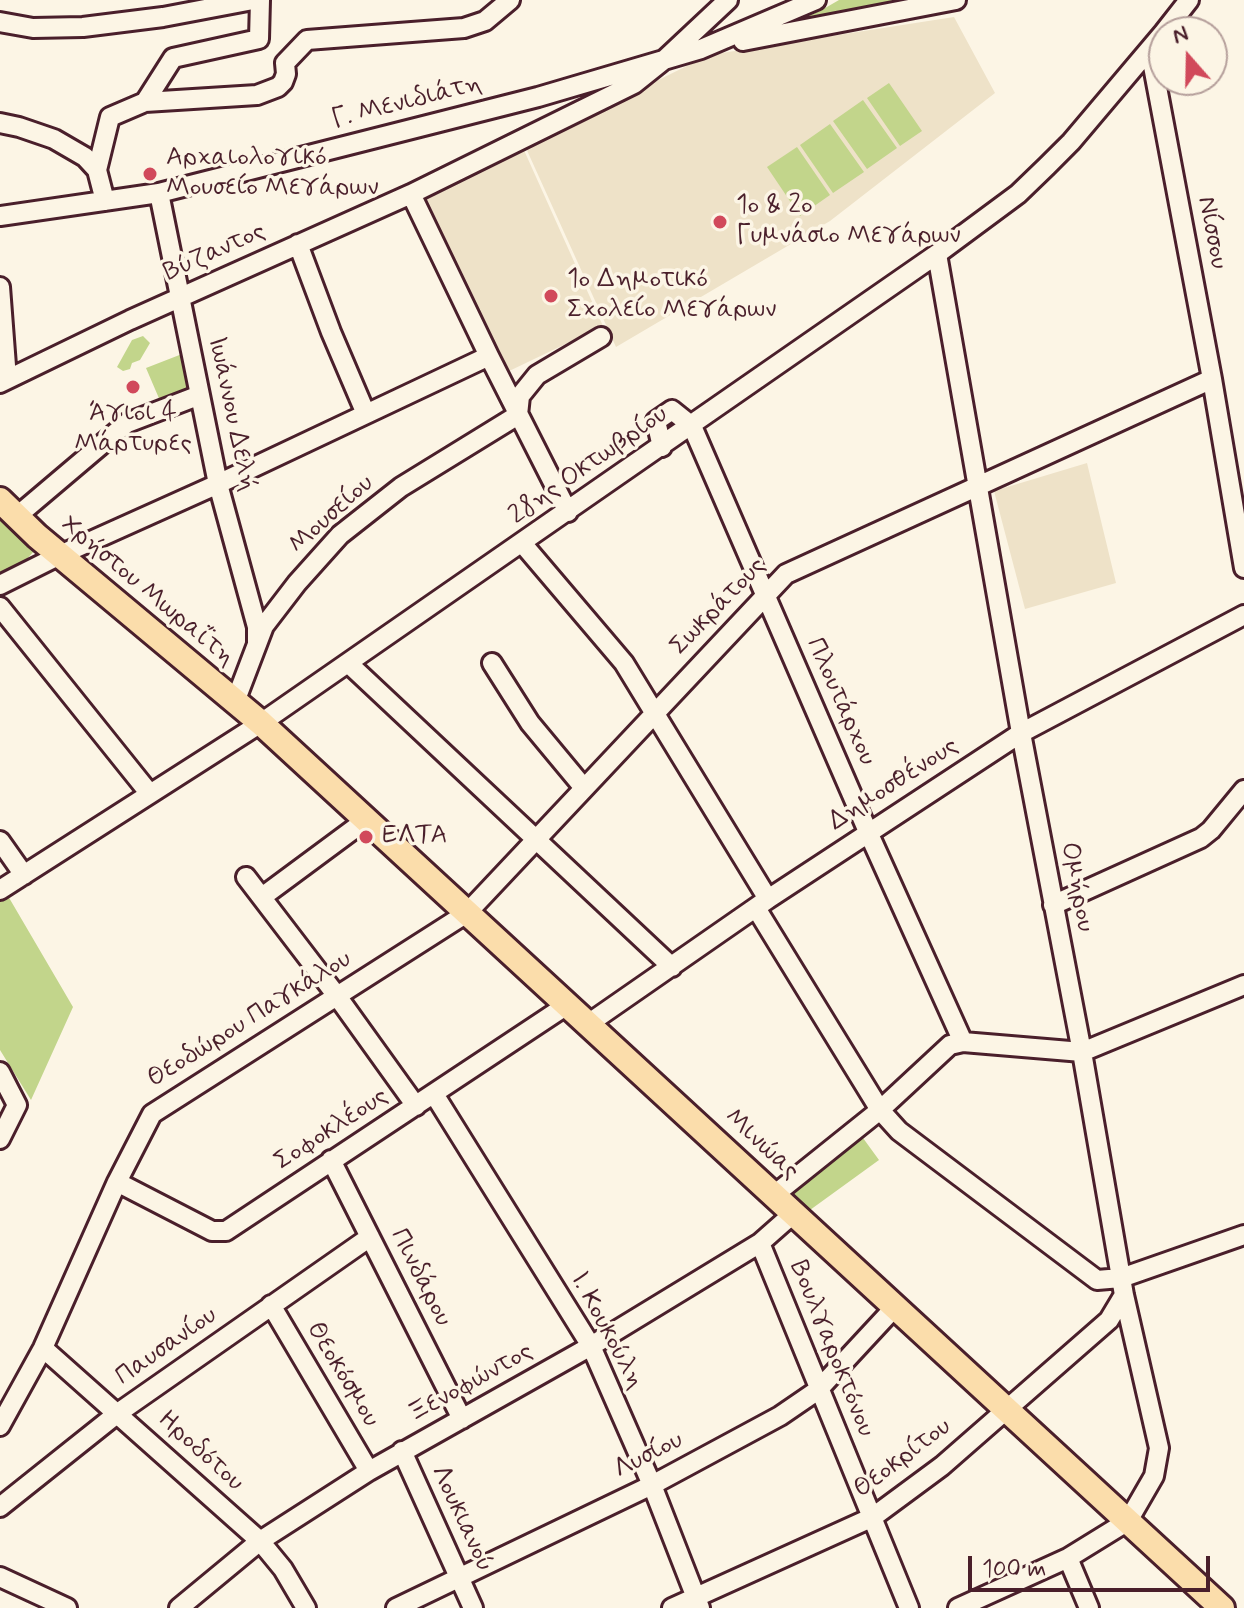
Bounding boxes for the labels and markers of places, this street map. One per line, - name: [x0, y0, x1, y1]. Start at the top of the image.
- place label: Αρχαιολογικό Μουσείο Μεγάρων: [166, 143, 379, 204]
- marker: Αρχαιολογικό Μουσείο Μεγάρων: [141, 165, 159, 183]
- place label: 1ο & 2ο Γυμνάσιο Μεγάρων: [736, 191, 961, 252]
- marker: 1ο & 2ο Γυμνάσιο Μεγάρων: [711, 213, 729, 231]
- place label: 1ο Δημοτικό Σχολείο Μεγάρων: [567, 265, 777, 326]
- marker: 1ο Δημοτικό Σχολείο Μεγάρων: [542, 287, 560, 305]
- marker: Άγιοι 4 Μάρτυρες: [124, 378, 142, 396]
- place label: Άγιοι 4 Μάρτυρες: [74, 399, 192, 460]
- place label: ΕΛΤΑ: [382, 821, 448, 853]
- marker: ΕΛΤΑ: [357, 828, 375, 846]

